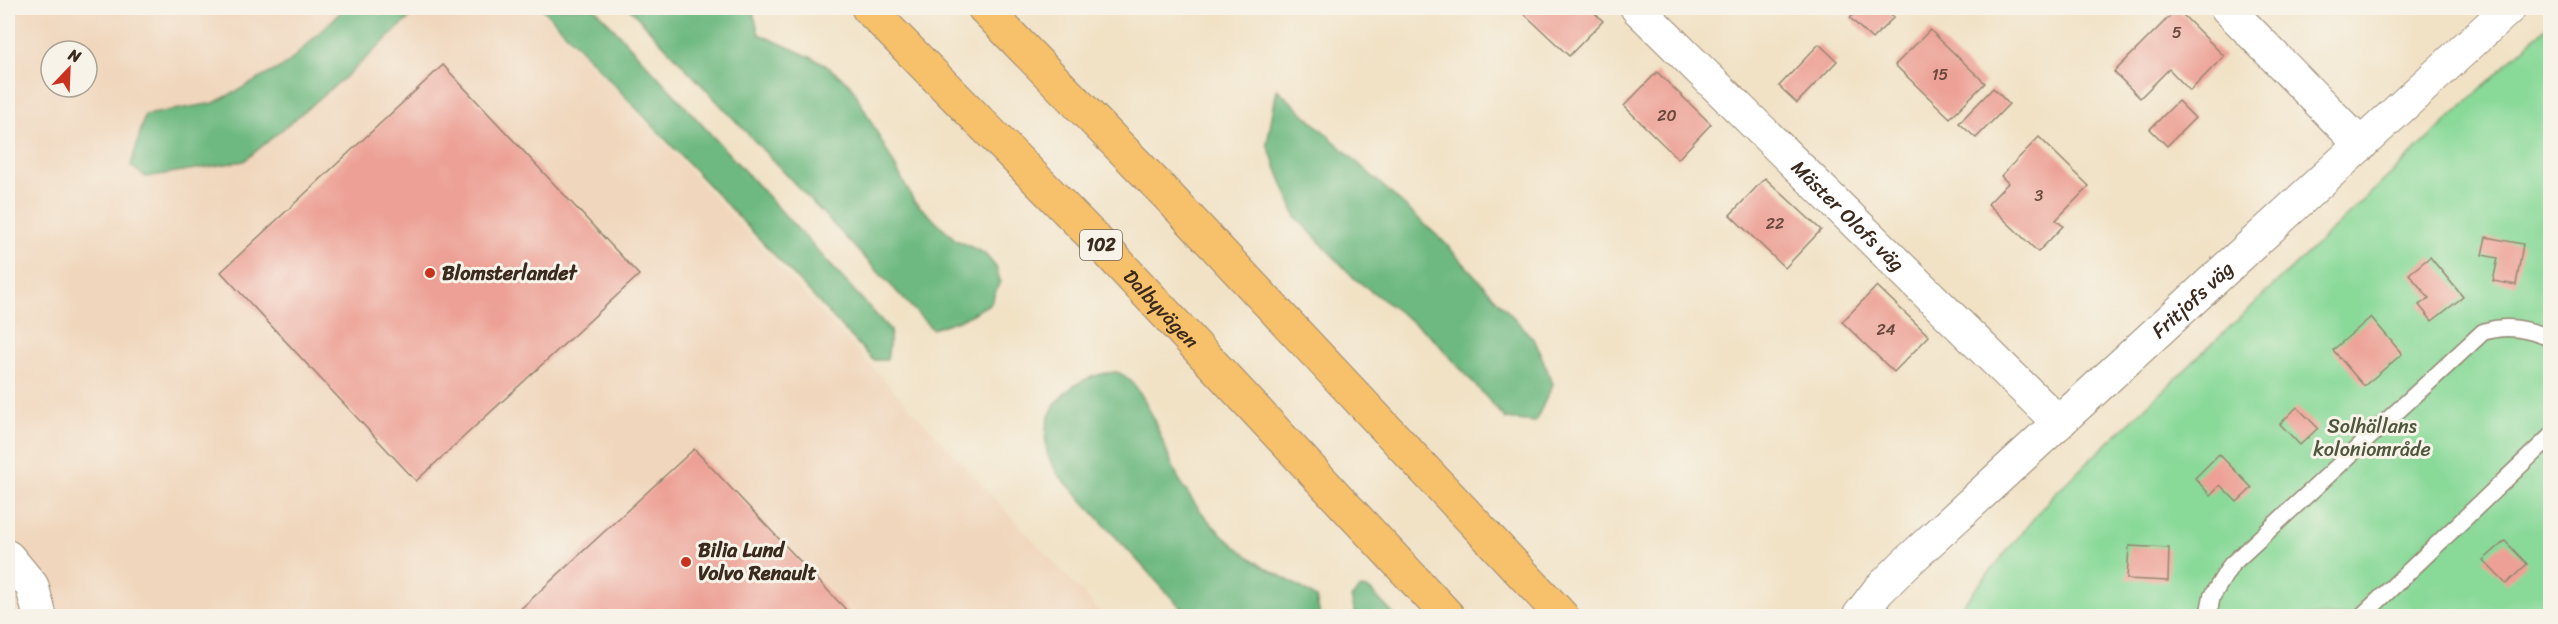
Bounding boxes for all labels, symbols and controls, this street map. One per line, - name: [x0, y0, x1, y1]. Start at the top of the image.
- house number: 5: [2172, 18, 2182, 47]
- north arrow: [39, 39, 99, 99]
- text: N: [63, 40, 86, 72]
- house number: 15: [1932, 60, 1949, 89]
- house number: 20: [1657, 101, 1677, 130]
- street label: Mäster Olofs väg: [1783, 151, 1913, 280]
- house number: 3: [2035, 181, 2044, 210]
- house number: 22: [1766, 209, 1784, 238]
- road number: 102: [1080, 230, 1122, 260]
- street label: Fritjofs väg: [2143, 253, 2242, 347]
- place label: Blomsterlandet: [442, 256, 579, 291]
- street label: Dalbyvägen: [1114, 261, 1208, 357]
- marker: Blomsterlandet: [423, 266, 437, 280]
- house number: 24: [1876, 315, 1896, 344]
- park label: Solhällans koloniområde: [2313, 409, 2431, 467]
- place label: Bilia Lund Volvo Renault: [698, 533, 817, 591]
- marker: Bilia Lund Volvo Renault: [679, 555, 693, 569]

